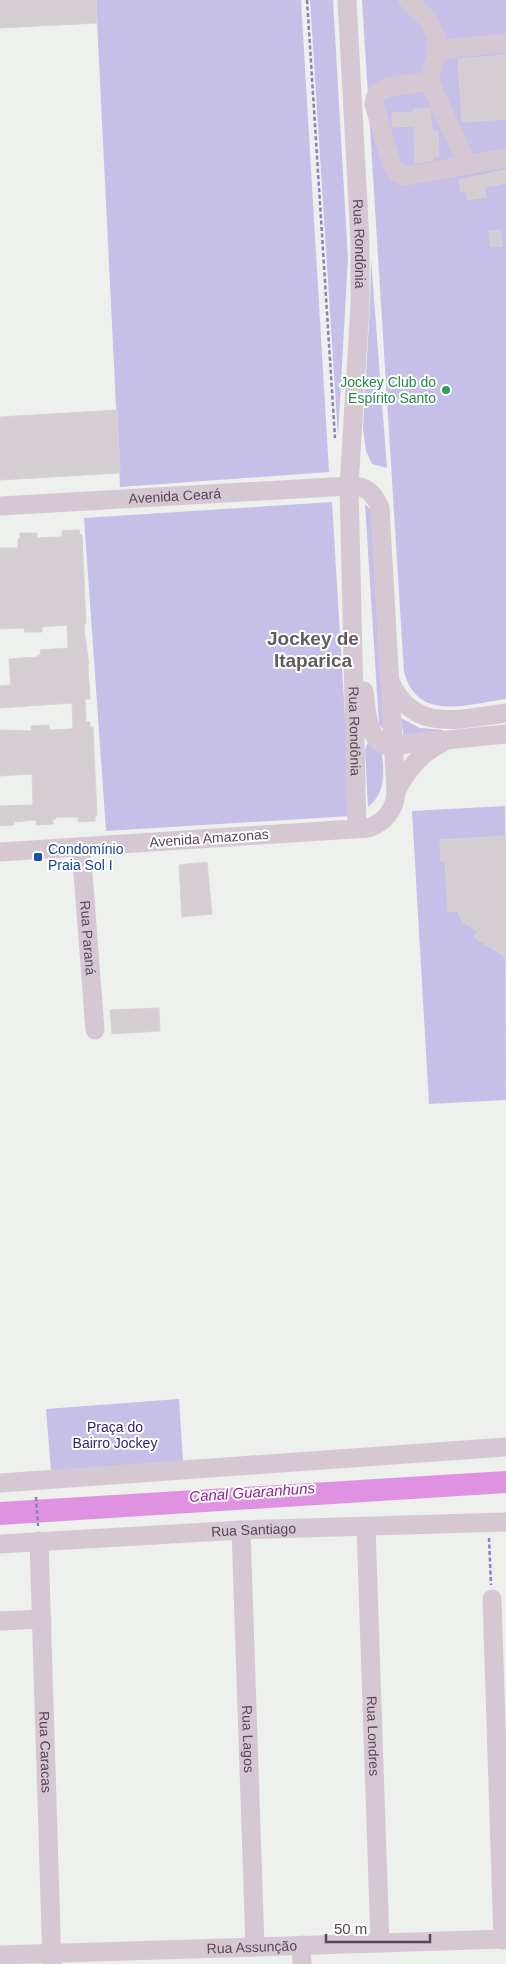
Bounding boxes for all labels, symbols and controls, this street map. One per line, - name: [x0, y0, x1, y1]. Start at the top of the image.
- street label: Rua Rondônia: [350, 198, 368, 289]
- place label: Jockey Club do Espírito Santo: [340, 374, 436, 406]
- marker: Jockey Club do Espírito Santo: [440, 384, 452, 396]
- street label: Avenida Ceará: [128, 485, 222, 507]
- district label: Jockey de Itaparica: [267, 628, 359, 671]
- street label: Rua Rondônia: [346, 686, 364, 776]
- street label: Avenida Amazonas: [149, 826, 269, 850]
- place label: Condomínio Praia Sol I: [48, 841, 124, 873]
- marker: Condomínio Praia Sol I: [32, 851, 44, 863]
- street label: Rua Paraná: [77, 900, 99, 976]
- park label: Praça do Bairro Jockey: [73, 1419, 157, 1451]
- water label: Canal Guaranhuns: [189, 1479, 316, 1505]
- street label: Rua Santiago: [211, 1520, 296, 1540]
- street label: Rua Londres: [364, 1696, 382, 1776]
- street label: Rua Lagos: [239, 1705, 257, 1773]
- street label: Rua Caracas: [36, 1711, 55, 1793]
- scale bar: [326, 1912, 430, 1944]
- text: 50 m: [334, 1920, 367, 1937]
- street label: Rua Assunção: [206, 1938, 297, 1956]

